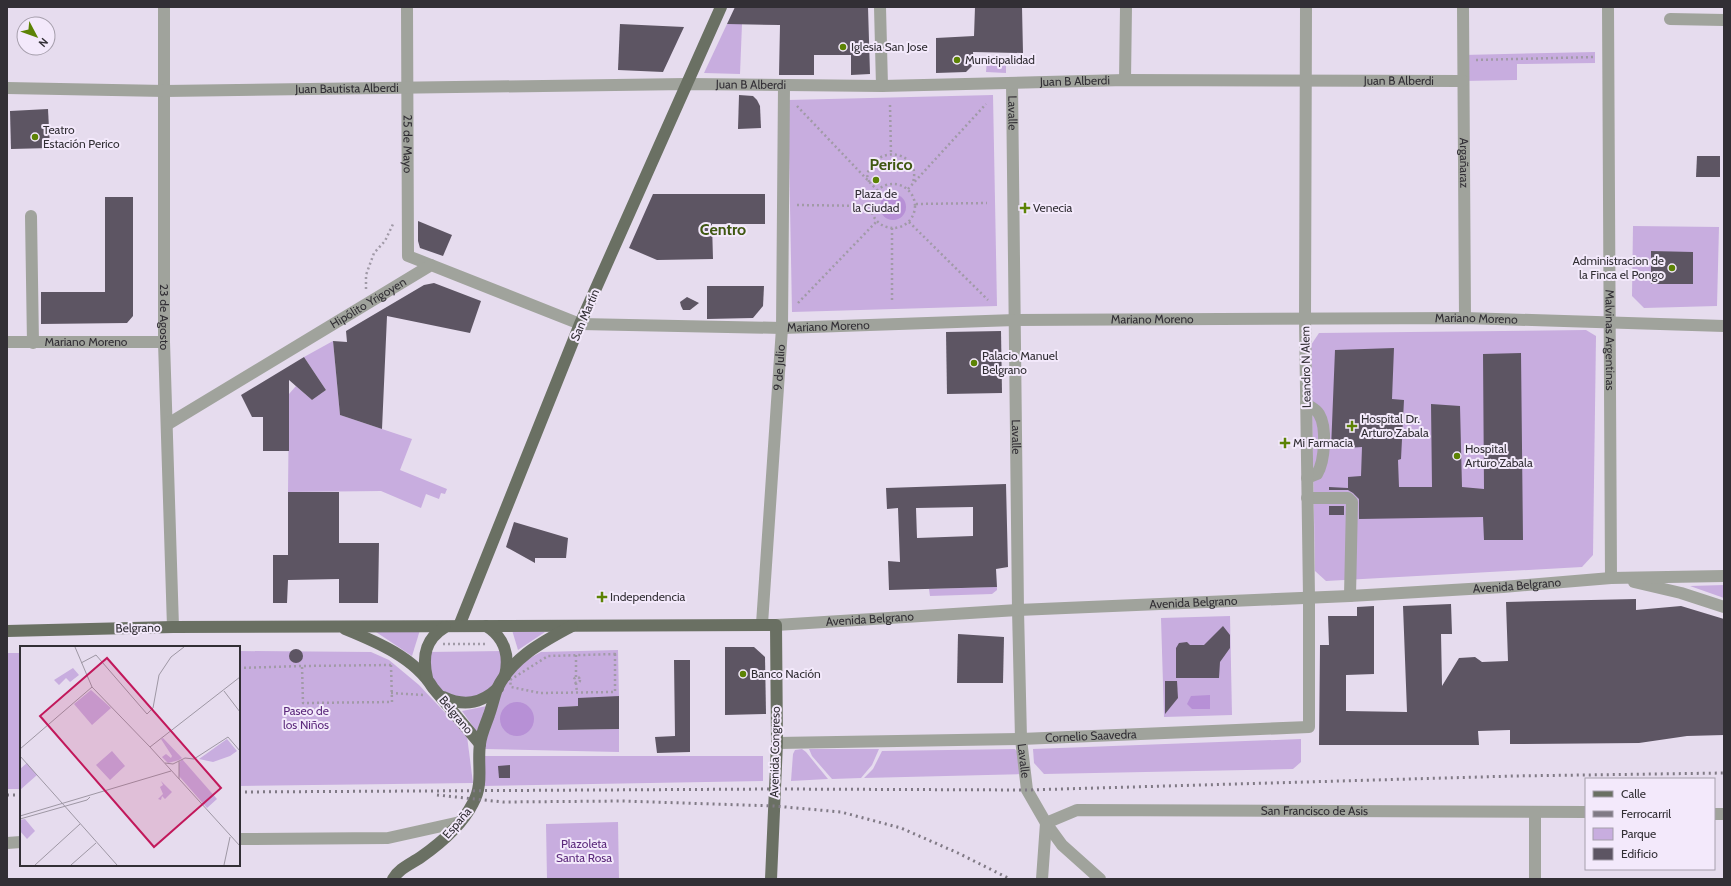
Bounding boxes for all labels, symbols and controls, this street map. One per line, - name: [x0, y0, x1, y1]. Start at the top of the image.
- north arrow: [16, 16, 56, 56]
- text: N: [36, 35, 51, 50]
- place label: Iglesia San Jose: [851, 39, 928, 54]
- marker: Iglesia San Jose: [838, 42, 848, 52]
- place label: Municipalidad: [965, 52, 1035, 67]
- marker: Municipalidad: [952, 55, 962, 65]
- street label: Juan B Alberdi: [1039, 72, 1110, 89]
- street label: Juan B Alberdi: [1363, 73, 1434, 88]
- street label: Juan B Alberdi: [715, 76, 786, 92]
- street label: Juan Bautista Alberdi: [294, 80, 399, 96]
- street label: Lavalle: [1005, 95, 1021, 131]
- street label: 25 de Mayo: [400, 115, 416, 174]
- place label: Teatro Estación Perico: [43, 122, 120, 151]
- marker: Teatro Estación Perico: [30, 132, 40, 142]
- street label: Argañaraz: [1457, 138, 1472, 189]
- district label: Perico: [869, 155, 913, 174]
- marker: Plaza de la Ciudad: [871, 175, 881, 185]
- place label: Plaza de la Ciudad: [853, 186, 899, 215]
- place label: Venecia: [1033, 200, 1073, 215]
- marker: Venecia: [1020, 203, 1030, 213]
- district label: Centro: [700, 220, 746, 239]
- place label: Administracion de la Finca el Pongo: [1572, 253, 1664, 282]
- marker: Administracion de la Finca el Pongo: [1667, 263, 1677, 273]
- street label: Hipólito Yrigoyen: [327, 274, 409, 331]
- street label: 23 de Agosto: [157, 284, 172, 351]
- street label: San Martín: [567, 286, 602, 343]
- street label: Malvinas Argentinas: [1602, 290, 1618, 390]
- street label: Mariano Moreno: [1435, 310, 1518, 327]
- street label: Mariano Moreno: [1111, 311, 1194, 327]
- street label: Mariano Moreno: [787, 317, 870, 335]
- street label: Leandro N Alem: [1297, 326, 1314, 408]
- street label: Mariano Moreno: [45, 334, 128, 349]
- street label: 9 de Julio: [770, 344, 788, 391]
- place label: Palacio Manuel Belgrano: [982, 348, 1058, 377]
- marker: Palacio Manuel Belgrano: [969, 358, 979, 368]
- place label: Hospital Dr. Arturo Zabala: [1361, 411, 1429, 440]
- street label: Lavalle: [1009, 419, 1024, 455]
- marker: Hospital Dr. Arturo Zabala: [1346, 420, 1358, 432]
- place label: Mi Farmacia: [1293, 435, 1353, 450]
- marker: Mi Farmacia: [1280, 438, 1290, 448]
- place label: Hospital Arturo Zabala: [1465, 441, 1533, 470]
- marker: Hospital Arturo Zabala: [1452, 451, 1462, 461]
- street label: Avenida Belgrano: [1472, 574, 1562, 596]
- place label: Independencia: [610, 589, 686, 604]
- marker: Independencia: [597, 592, 607, 602]
- street label: Avenida Belgrano: [1149, 593, 1238, 611]
- street label: Avenida Belgrano: [825, 608, 915, 629]
- street label: Belgrano: [115, 620, 161, 635]
- inset map: [20, 646, 240, 866]
- place label: Banco Nación: [751, 666, 821, 681]
- marker: Banco Nación: [738, 669, 748, 679]
- street label: Belgrano: [436, 693, 477, 737]
- park label: Paseo de los Niños: [283, 703, 329, 732]
- street label: Avenida Congreso: [766, 706, 783, 798]
- street label: Cornelio Saavedra: [1045, 726, 1137, 745]
- street label: Lavalle: [1015, 742, 1034, 779]
- legend: [1585, 778, 1715, 870]
- text: Calle: [1621, 786, 1646, 801]
- street label: San Francisco de Asis: [1261, 803, 1368, 818]
- street label: España: [439, 804, 474, 841]
- text: Ferrocarril: [1621, 806, 1671, 821]
- text: Parque: [1621, 826, 1656, 841]
- park label: Plazoleta Santa Rosa: [556, 836, 612, 865]
- text: Edificio: [1621, 846, 1658, 861]

